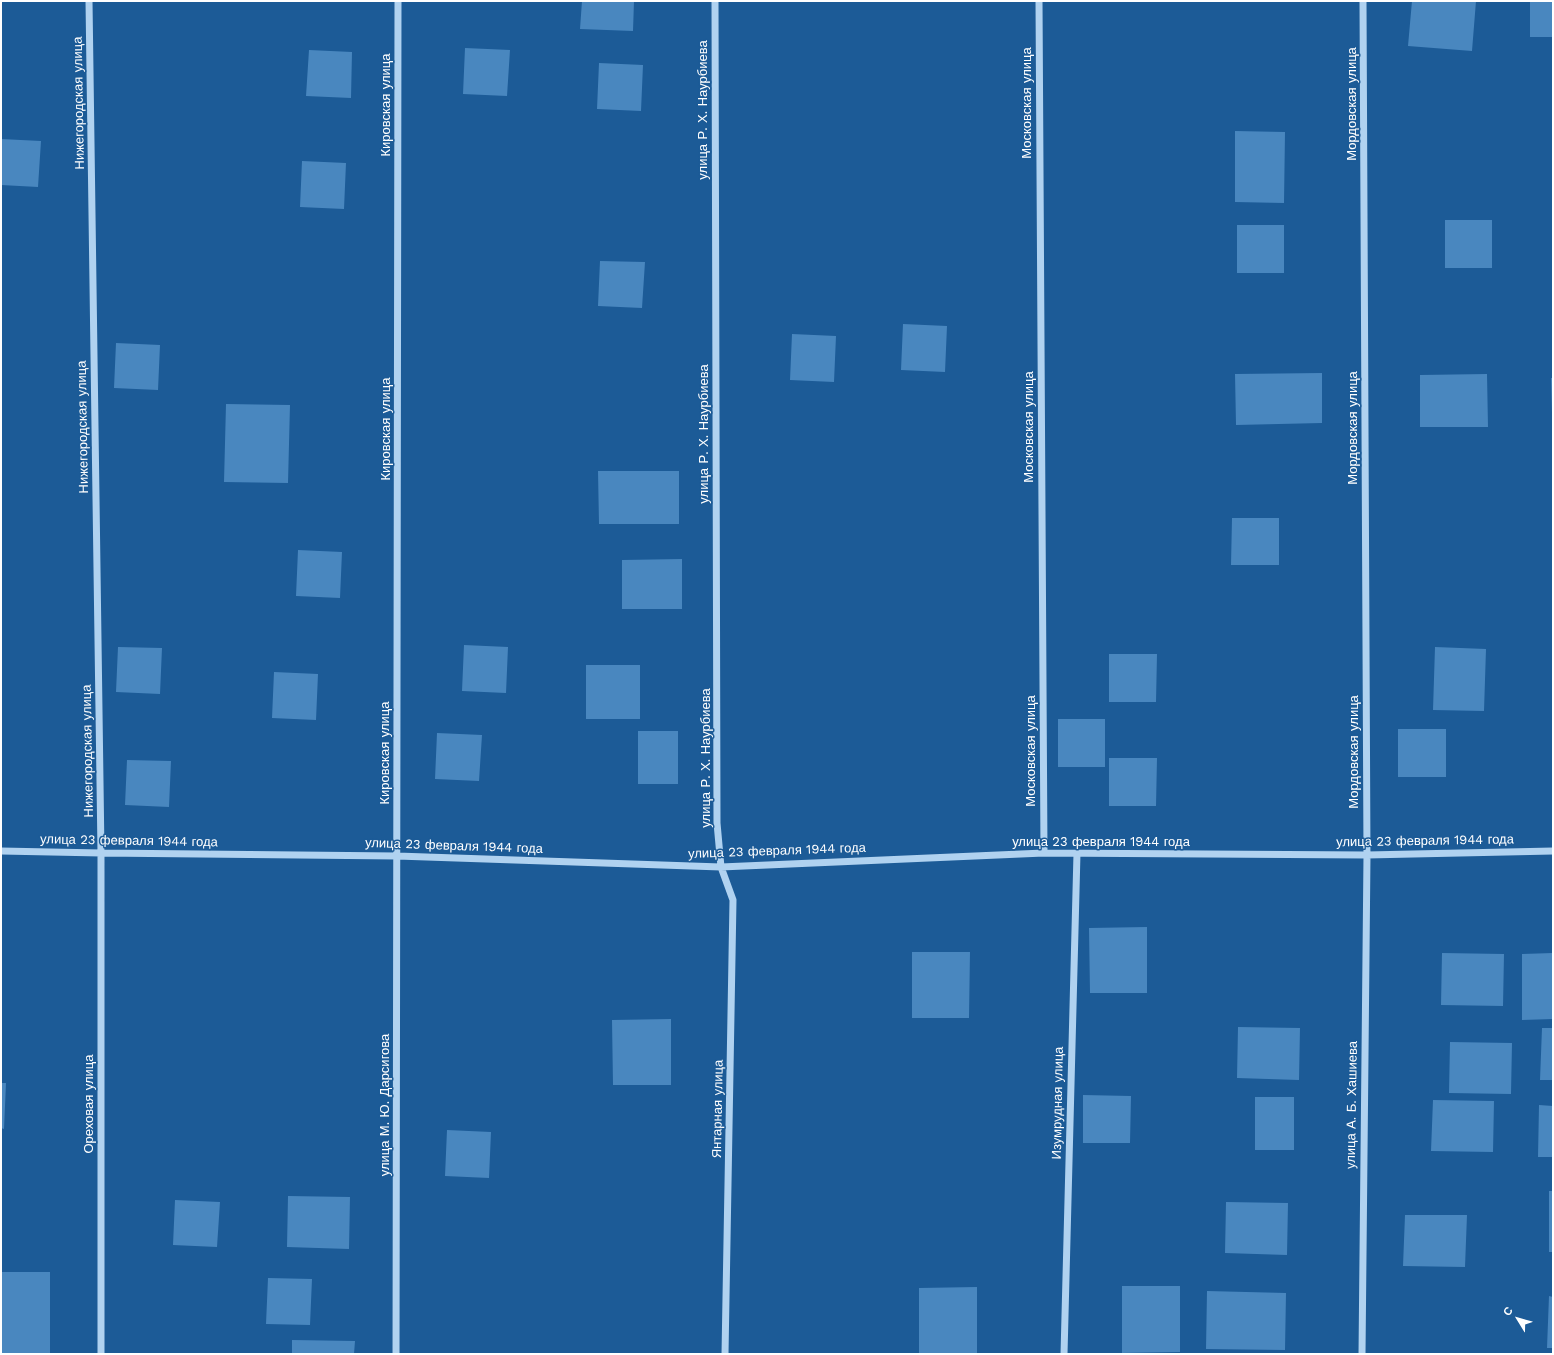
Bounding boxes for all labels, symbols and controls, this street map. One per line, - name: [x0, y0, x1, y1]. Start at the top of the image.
- street label: Нижегородская улица: [70, 36, 88, 170]
- street label: улица Р. Х. Наурбиева: [695, 40, 711, 180]
- street label: Московская улица: [1019, 47, 1035, 159]
- street label: Мордовская улица: [1344, 47, 1360, 161]
- street label: Кировская улица: [378, 54, 394, 156]
- street label: Нижегородская улица: [74, 360, 92, 494]
- street label: улица Р. Х. Наурбиева: [696, 364, 712, 504]
- street label: Московская улица: [1021, 371, 1037, 483]
- street label: Мордовская улица: [1345, 371, 1361, 485]
- street label: Кировская улица: [378, 378, 394, 480]
- street label: Нижегородская улица: [79, 684, 97, 818]
- street label: улица Р. Х. Наурбиева: [698, 688, 714, 828]
- street label: Московская улица: [1023, 695, 1039, 807]
- street label: Мордовская улица: [1346, 695, 1362, 809]
- street label: Кировская улица: [377, 702, 393, 804]
- street label: улица 23 февраля 1944 года: [40, 832, 218, 850]
- street label: улица 23 февраля 1944 года: [1336, 832, 1514, 850]
- street label: улица 23 февраля 1944 года: [1012, 834, 1190, 850]
- street label: улица 23 февраля 1944 года: [365, 835, 543, 857]
- street label: улица 23 февраля 1944 года: [688, 840, 866, 862]
- street label: улица М. Ю. Дарсигова: [377, 1034, 393, 1176]
- street label: улица А. Б. Хашиева: [1343, 1041, 1361, 1169]
- street label: Изумрудная улица: [1049, 1046, 1067, 1160]
- street label: Ореховая улица: [81, 1054, 97, 1154]
- street label: Янтарная улица: [709, 1060, 727, 1158]
- north arrow: [1498, 1299, 1538, 1339]
- text: С: [1500, 1304, 1516, 1319]

